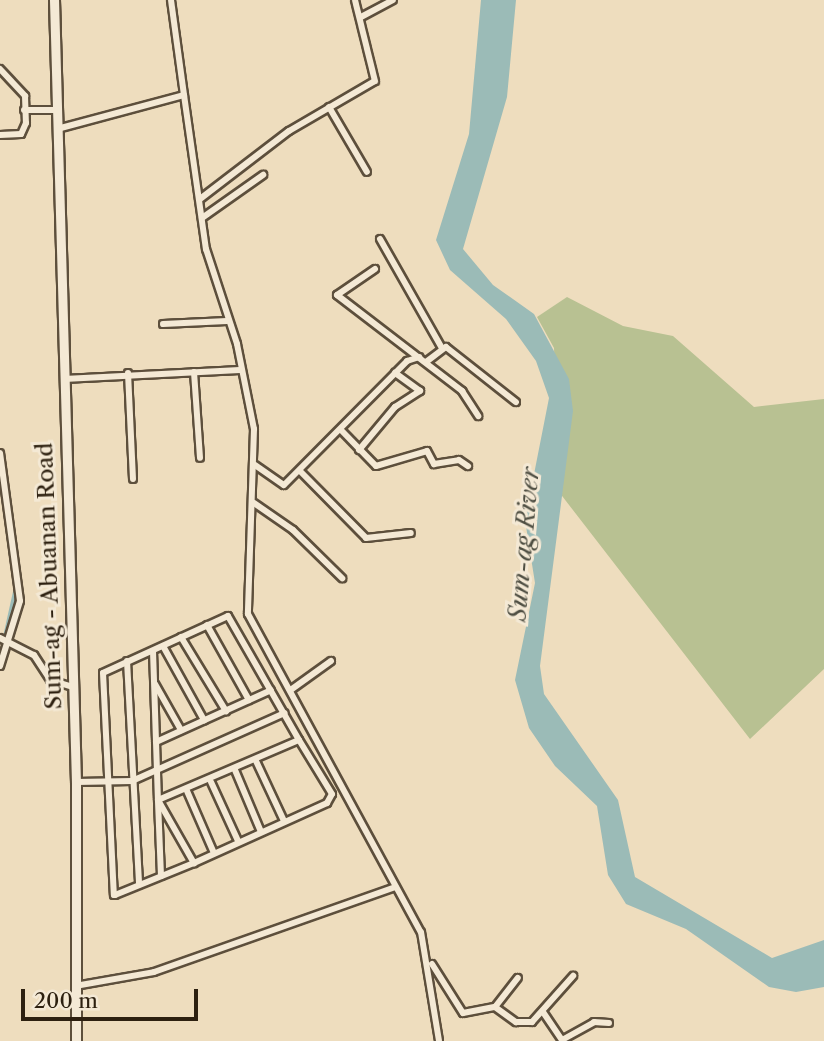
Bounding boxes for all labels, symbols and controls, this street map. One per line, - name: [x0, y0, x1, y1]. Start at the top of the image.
- street label: Sum-ag - Abuanan Road: [31, 442, 67, 710]
- water label: Sum-ag River: [503, 466, 545, 622]
- scale bar: [24, 974, 201, 1018]
- text: 200 m: [34, 988, 98, 1013]

